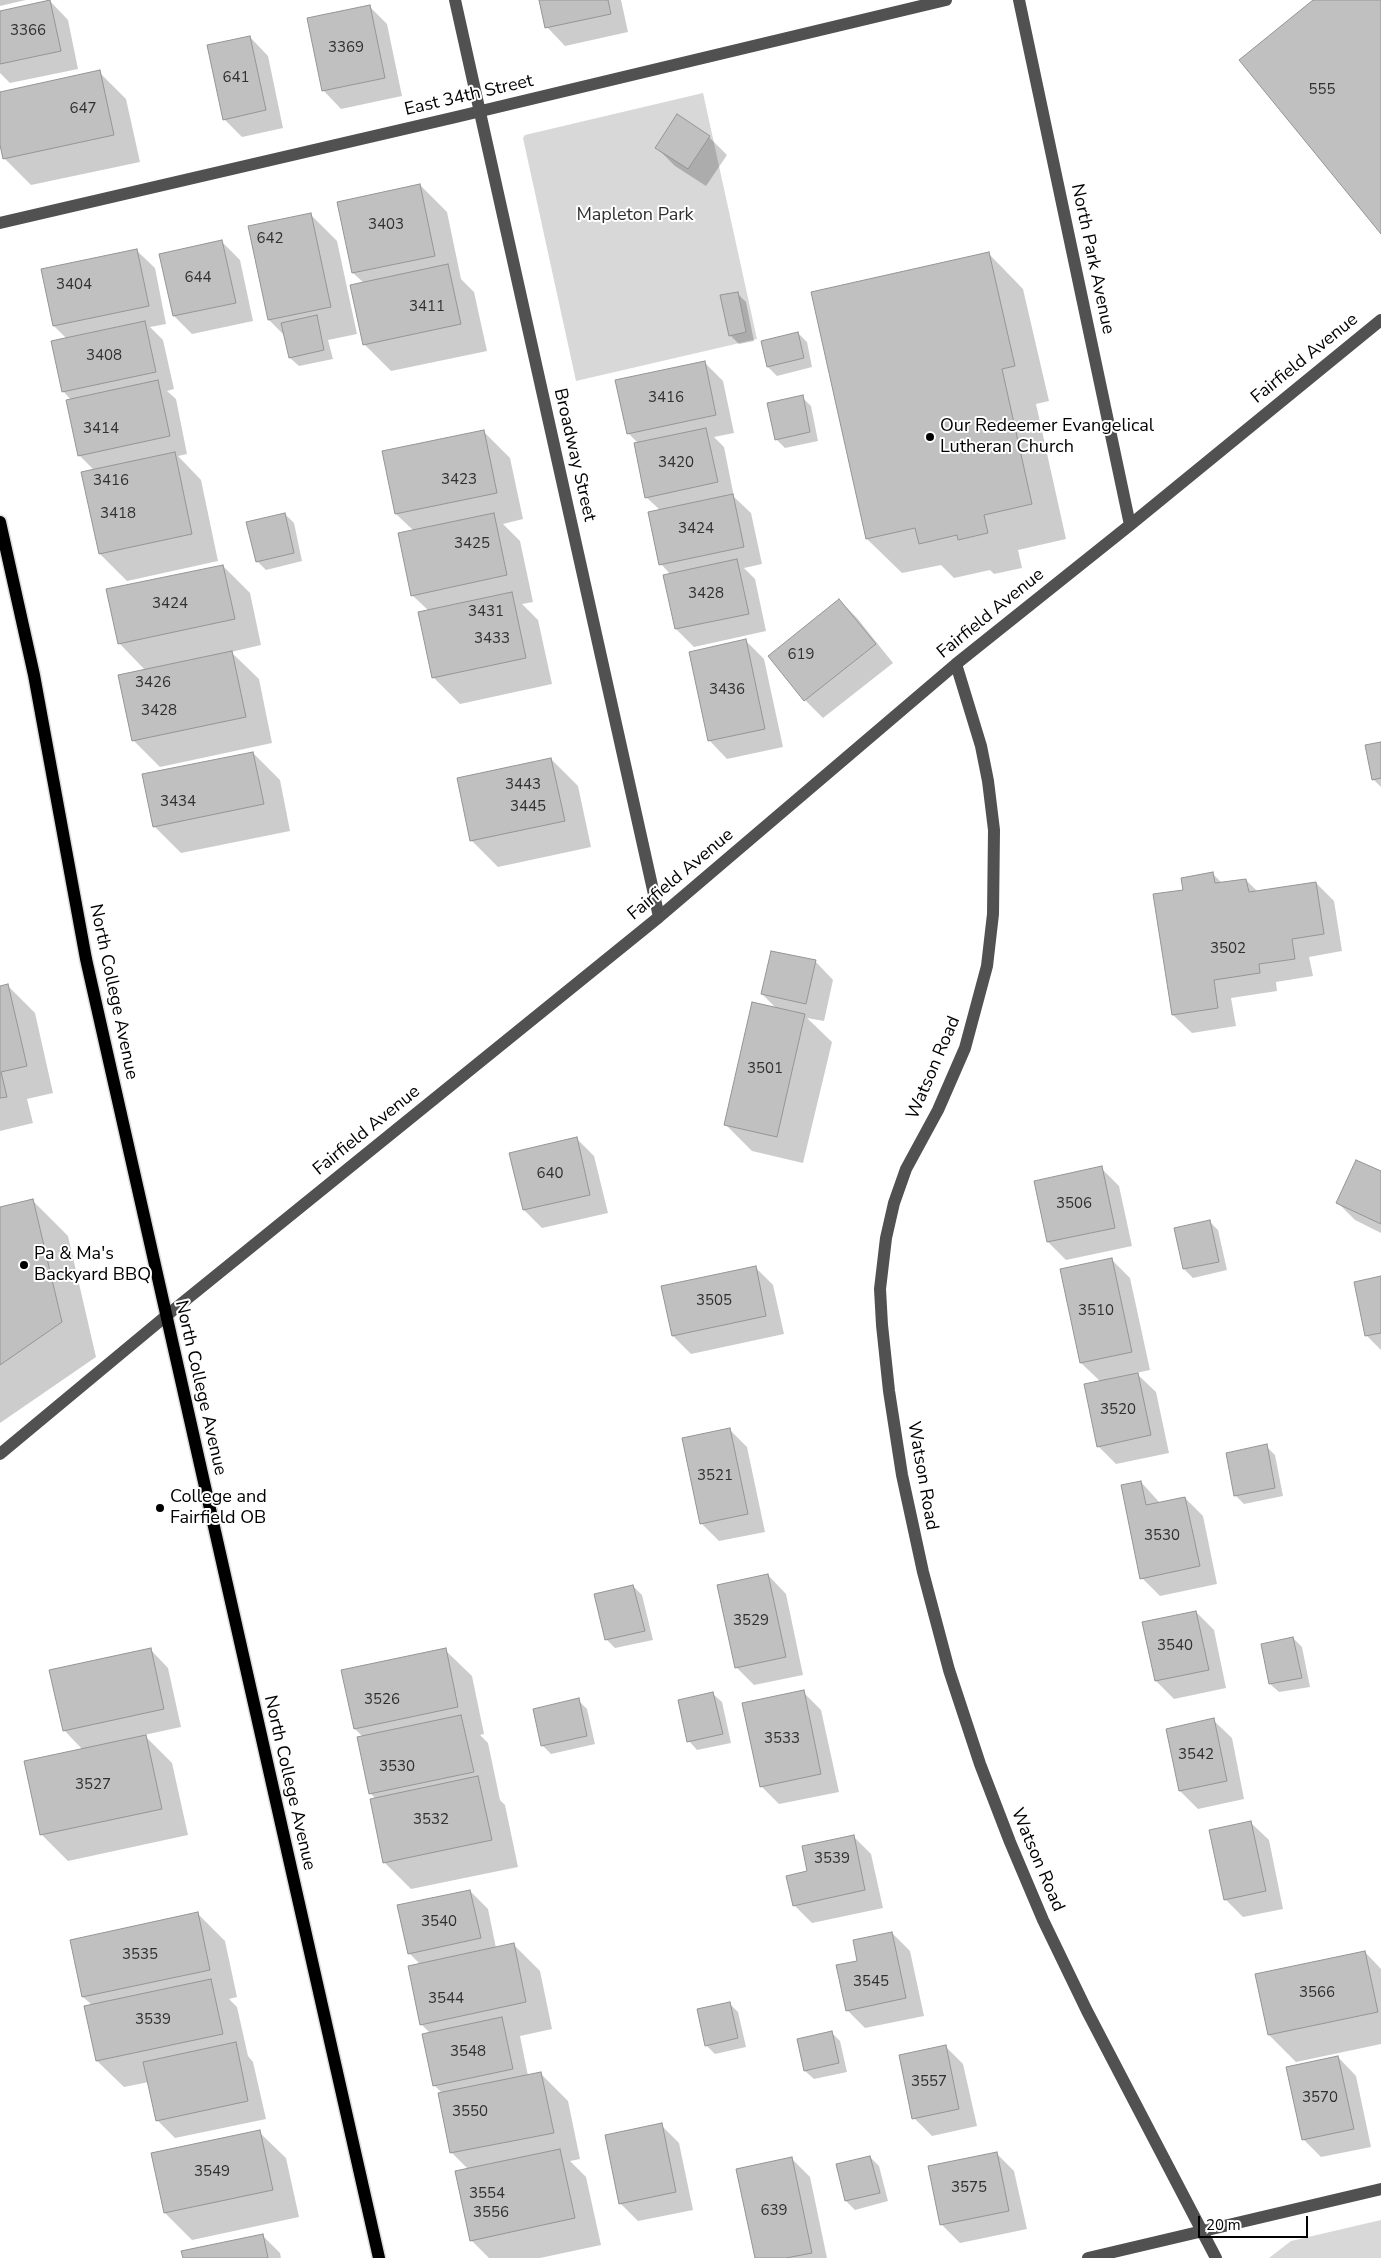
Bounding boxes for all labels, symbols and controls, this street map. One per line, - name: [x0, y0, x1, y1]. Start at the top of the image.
- house number: 3366: [10, 22, 46, 40]
- house number: 3369: [328, 39, 364, 57]
- house number: 641: [223, 69, 249, 87]
- street label: East 34th Street: [403, 71, 535, 121]
- house number: 555: [1309, 81, 1335, 99]
- house number: 647: [70, 100, 96, 118]
- street label: North Park Avenue: [1066, 182, 1118, 336]
- park label: Mapleton Park: [576, 205, 694, 227]
- house number: 3403: [368, 216, 404, 234]
- house number: 642: [257, 230, 283, 248]
- house number: 644: [185, 269, 211, 287]
- house number: 3404: [56, 276, 92, 294]
- house number: 3411: [409, 298, 445, 316]
- street label: Fairfield Avenue: [1247, 309, 1363, 409]
- house number: 3408: [86, 347, 122, 365]
- street label: Broadway Street: [548, 386, 600, 524]
- house number: 3416: [648, 389, 684, 407]
- place label: Our Redeemer Evangelical Lutheran Church: [940, 416, 1154, 458]
- house number: 3414: [83, 420, 119, 438]
- marker: Our Redeemer Evangelical Lutheran Church: [924, 431, 936, 443]
- house number: 3420: [658, 454, 694, 472]
- house number: 3423: [441, 471, 477, 489]
- house number: 3416: [93, 472, 129, 490]
- house number: 3418: [100, 505, 136, 523]
- house number: 3424: [678, 520, 714, 538]
- house number: 3425: [454, 535, 490, 553]
- street label: Fairfield Avenue: [933, 564, 1049, 664]
- house number: 3428: [688, 585, 724, 603]
- house number: 3424: [152, 595, 188, 613]
- house number: 3431: [468, 603, 504, 621]
- house number: 3433: [474, 630, 510, 648]
- house number: 619: [788, 646, 814, 664]
- house number: 3426: [135, 674, 171, 692]
- house number: 3436: [709, 681, 745, 699]
- house number: 3428: [141, 702, 177, 720]
- house number: 3443: [505, 776, 541, 794]
- house number: 3434: [160, 793, 196, 811]
- house number: 3445: [510, 798, 546, 816]
- street label: Fairfield Avenue: [624, 824, 738, 926]
- street label: North College Avenue: [84, 902, 142, 1082]
- house number: 3502: [1210, 940, 1246, 958]
- street label: Watson Road: [903, 1013, 965, 1123]
- house number: 3501: [747, 1060, 783, 1078]
- street label: Fairfield Avenue: [309, 1081, 425, 1181]
- house number: 640: [537, 1165, 563, 1183]
- house number: 3506: [1056, 1195, 1092, 1213]
- place label: Pa & Ma's Backyard BBQ: [34, 1244, 151, 1286]
- marker: Pa & Ma's Backyard BBQ: [18, 1259, 30, 1271]
- house number: 3505: [696, 1292, 732, 1310]
- street label: North College Avenue: [169, 1298, 231, 1478]
- house number: 3510: [1078, 1302, 1114, 1320]
- house number: 3520: [1100, 1401, 1136, 1419]
- street label: Watson Road: [902, 1420, 942, 1532]
- house number: 3521: [697, 1467, 733, 1485]
- place label: College and Fairfield OB: [170, 1487, 267, 1530]
- marker: College and Fairfield OB: [154, 1502, 166, 1514]
- house number: 3530: [1144, 1527, 1180, 1545]
- house number: 3529: [733, 1612, 769, 1630]
- house number: 3540: [1157, 1637, 1193, 1655]
- house number: 3526: [364, 1691, 400, 1709]
- street label: North College Avenue: [258, 1693, 320, 1873]
- house number: 3533: [764, 1730, 800, 1748]
- house number: 3542: [1178, 1746, 1214, 1764]
- house number: 3530: [379, 1758, 415, 1776]
- house number: 3527: [75, 1776, 111, 1794]
- street label: Watson Road: [1006, 1805, 1068, 1915]
- house number: 3532: [413, 1811, 449, 1829]
- house number: 3539: [814, 1850, 850, 1868]
- house number: 3540: [421, 1913, 457, 1931]
- house number: 3535: [122, 1946, 158, 1964]
- house number: 3545: [853, 1973, 889, 1991]
- house number: 3566: [1299, 1984, 1335, 2002]
- house number: 3544: [428, 1990, 464, 2008]
- house number: 3539: [135, 2011, 171, 2029]
- house number: 3548: [450, 2043, 486, 2061]
- house number: 3557: [911, 2073, 947, 2091]
- house number: 3570: [1302, 2089, 1338, 2107]
- house number: 3550: [452, 2103, 488, 2121]
- house number: 3549: [194, 2163, 230, 2181]
- house number: 3575: [951, 2179, 987, 2197]
- house number: 3554: [469, 2185, 505, 2203]
- house number: 639: [761, 2202, 787, 2220]
- house number: 3556: [473, 2204, 509, 2222]
- scale bar: [1201, 2206, 1311, 2238]
- text: 20 m: [1206, 2215, 1241, 2235]

